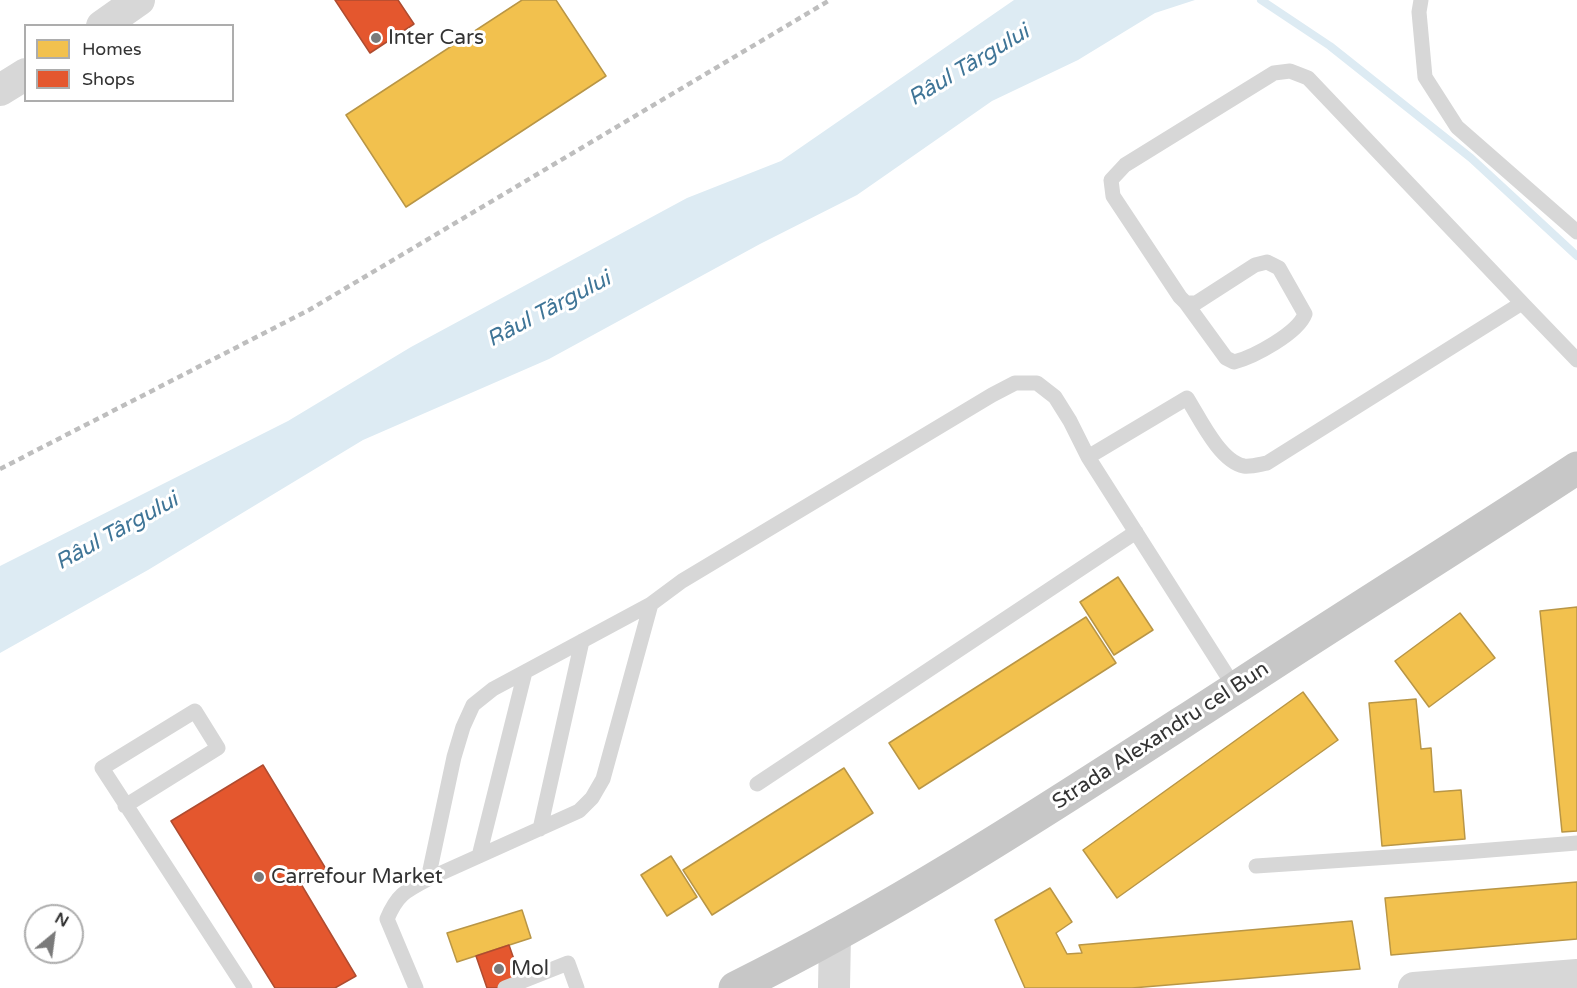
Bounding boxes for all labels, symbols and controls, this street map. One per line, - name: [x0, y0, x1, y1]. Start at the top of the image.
- water label: Râul Târgului: [904, 20, 1034, 112]
- legend: [24, 24, 234, 102]
- place label: Inter Cars: [388, 25, 484, 51]
- marker: Inter Cars: [369, 31, 383, 45]
- text: Homes: [82, 38, 142, 60]
- text: Shops: [82, 68, 135, 90]
- water label: Râul Târgului: [483, 266, 615, 354]
- water label: Râul Târgului: [51, 487, 183, 577]
- street label: Strada Alexandru cel Bun: [1048, 657, 1274, 815]
- place label: Carrefour Market: [271, 864, 443, 890]
- marker: Carrefour Market: [252, 870, 266, 884]
- north arrow: [24, 904, 84, 964]
- text: N: [51, 908, 72, 932]
- place label: Mol: [511, 956, 549, 982]
- marker: Mol: [492, 962, 506, 976]

